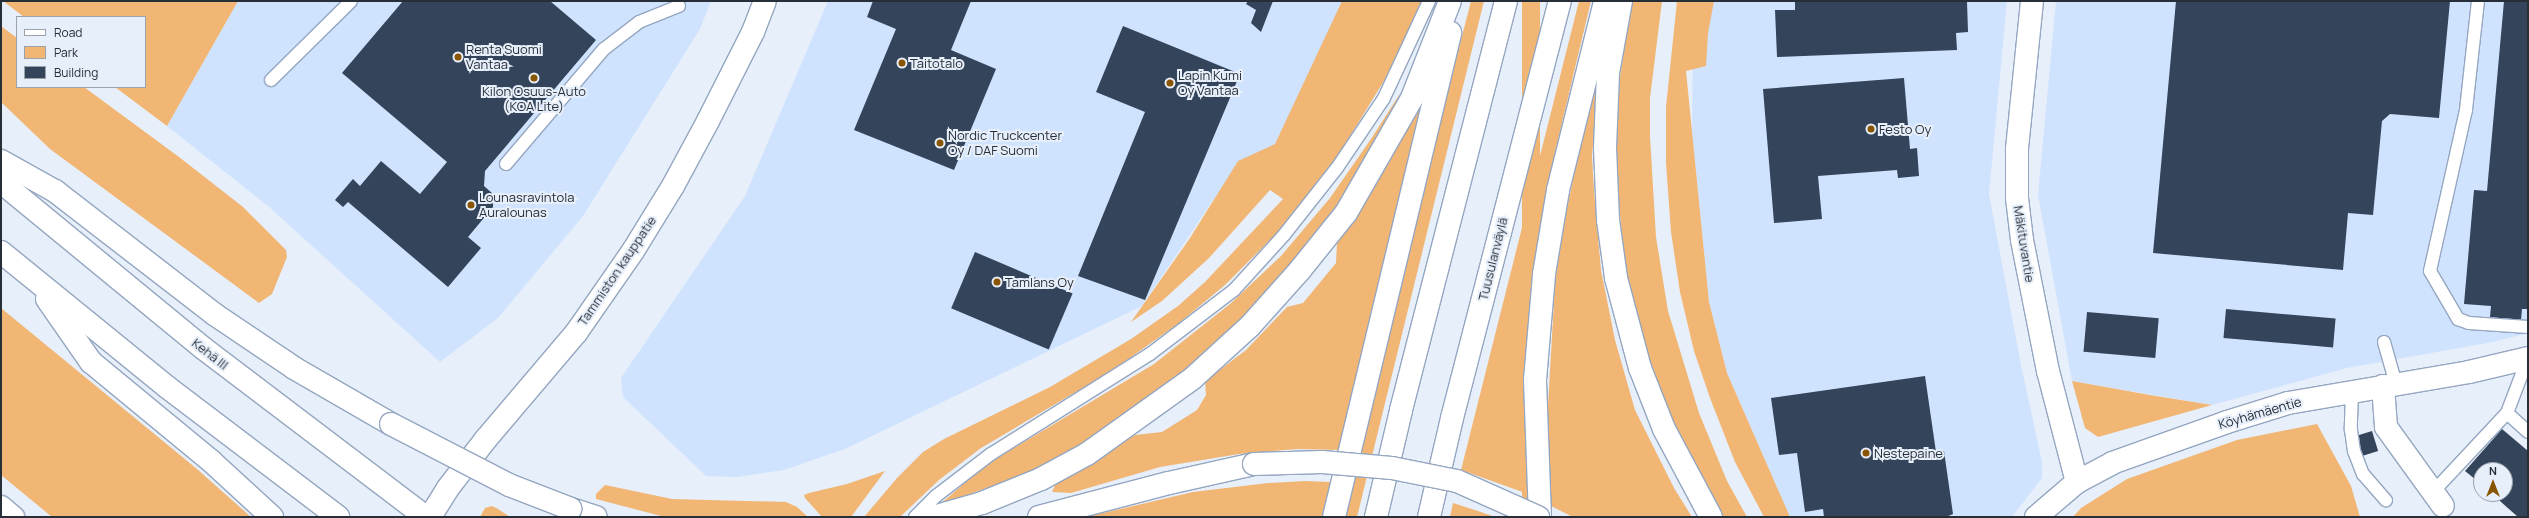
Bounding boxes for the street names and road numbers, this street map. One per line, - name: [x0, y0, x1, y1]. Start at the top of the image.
- street label: Mäkituvantie: [2010, 204, 2038, 284]
- street label: Tammiston kauppatie: [575, 213, 659, 329]
- street label: Tuusulanväylä: [1475, 216, 1511, 302]
- street label: Kehä III: [189, 335, 231, 373]
- street label: Köyhämäentie: [2217, 394, 2303, 432]

